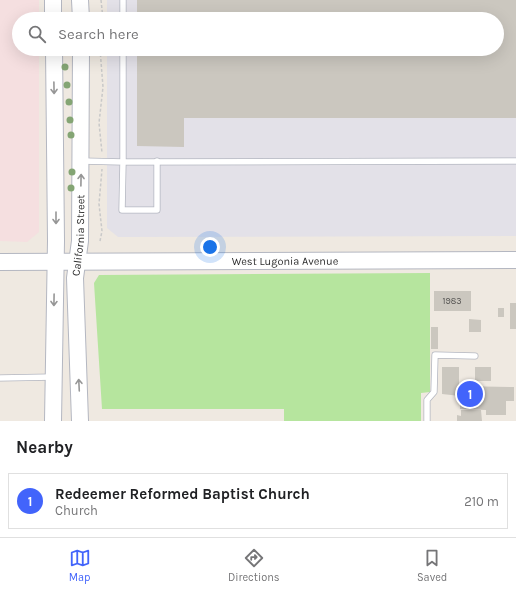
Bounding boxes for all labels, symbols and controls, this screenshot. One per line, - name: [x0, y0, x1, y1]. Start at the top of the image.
- search box: [12, 12, 504, 56]
- icon: search: [26, 23, 48, 45]
- text: Search here: [58, 25, 139, 43]
- one-way arrow: [50, 81, 58, 94]
- one-way arrow: [77, 174, 85, 187]
- street label: California Street: [69, 194, 87, 277]
- one-way arrow: [52, 211, 60, 224]
- your location: [200, 237, 220, 257]
- street label: West Lugonia Avenue: [232, 254, 339, 268]
- one-way arrow: [50, 293, 58, 306]
- house number: 1983: [442, 296, 462, 306]
- one-way arrow: [75, 378, 82, 391]
- pin: 1: [457, 379, 483, 409]
- text: Nearby: [16, 437, 73, 457]
- text: Redeemer Reformed Baptist Church: [55, 485, 310, 503]
- text: 1: [28, 494, 32, 509]
- text: 210 m: [464, 494, 499, 509]
- text: Church: [55, 503, 98, 518]
- tab: Map: [69, 547, 91, 584]
- tab: Directions: [228, 547, 280, 584]
- tab: Saved: [417, 547, 447, 584]

